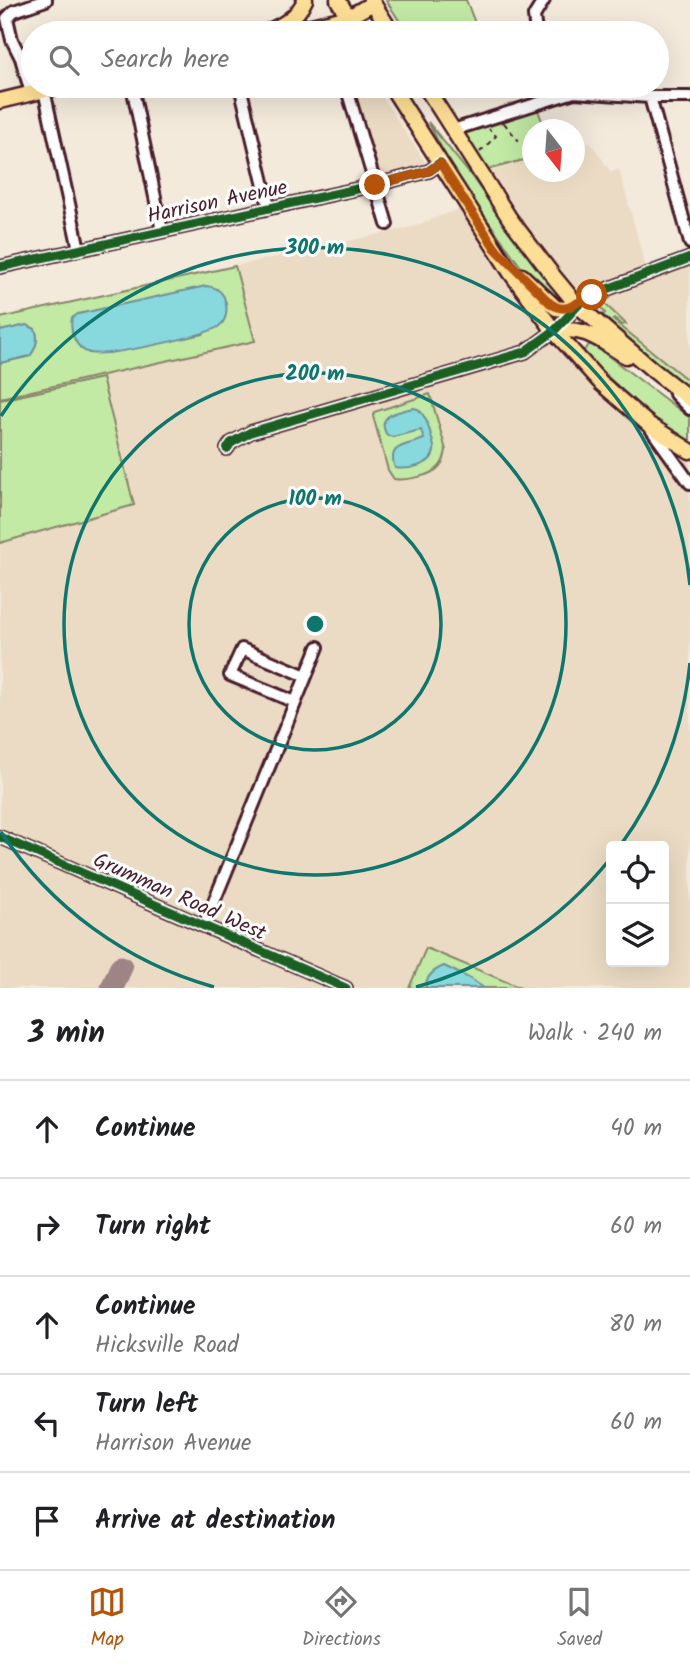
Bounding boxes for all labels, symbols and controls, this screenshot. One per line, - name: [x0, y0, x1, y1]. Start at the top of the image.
- search box: [21, 21, 669, 98]
- text: Search here: [101, 39, 229, 81]
- icon: search: [45, 41, 83, 79]
- north arrow: [522, 119, 585, 182]
- route end: [359, 169, 390, 200]
- street label: Harrison Avenue: [144, 171, 291, 233]
- text: 300 m: [285, 232, 344, 265]
- route start: [576, 279, 607, 310]
- text: 200 m: [285, 358, 345, 391]
- text: 100 m: [288, 483, 342, 516]
- centre of rings: [303, 612, 327, 636]
- map controls: [606, 841, 669, 967]
- button: locate: [606, 841, 669, 904]
- street label: Grumman Road West: [88, 844, 272, 951]
- button: layers: [606, 904, 669, 967]
- text: 3 min: [28, 1010, 105, 1058]
- text: Walk · 240 m: [528, 1016, 662, 1052]
- text: Continue: [95, 1108, 196, 1150]
- icon: ahead: [28, 1110, 66, 1148]
- text: 40 m: [610, 1111, 662, 1147]
- text: Turn right: [95, 1206, 211, 1248]
- icon: right: [28, 1208, 66, 1246]
- text: 60 m: [610, 1209, 662, 1245]
- text: Continue: [95, 1286, 196, 1328]
- icon: ahead: [28, 1306, 66, 1344]
- text: 80 m: [609, 1307, 662, 1343]
- text: Hicksville Road: [95, 1328, 239, 1364]
- text: Turn left: [95, 1384, 198, 1426]
- icon: left: [28, 1404, 66, 1442]
- text: 60 m: [610, 1405, 662, 1441]
- text: Harrison Avenue: [95, 1426, 251, 1462]
- text: Arrive at destination: [95, 1500, 335, 1542]
- icon: arrive: [28, 1502, 66, 1540]
- tab: Map: [88, 1583, 126, 1655]
- tab: Directions: [302, 1583, 381, 1655]
- tab: Saved: [557, 1583, 602, 1655]

